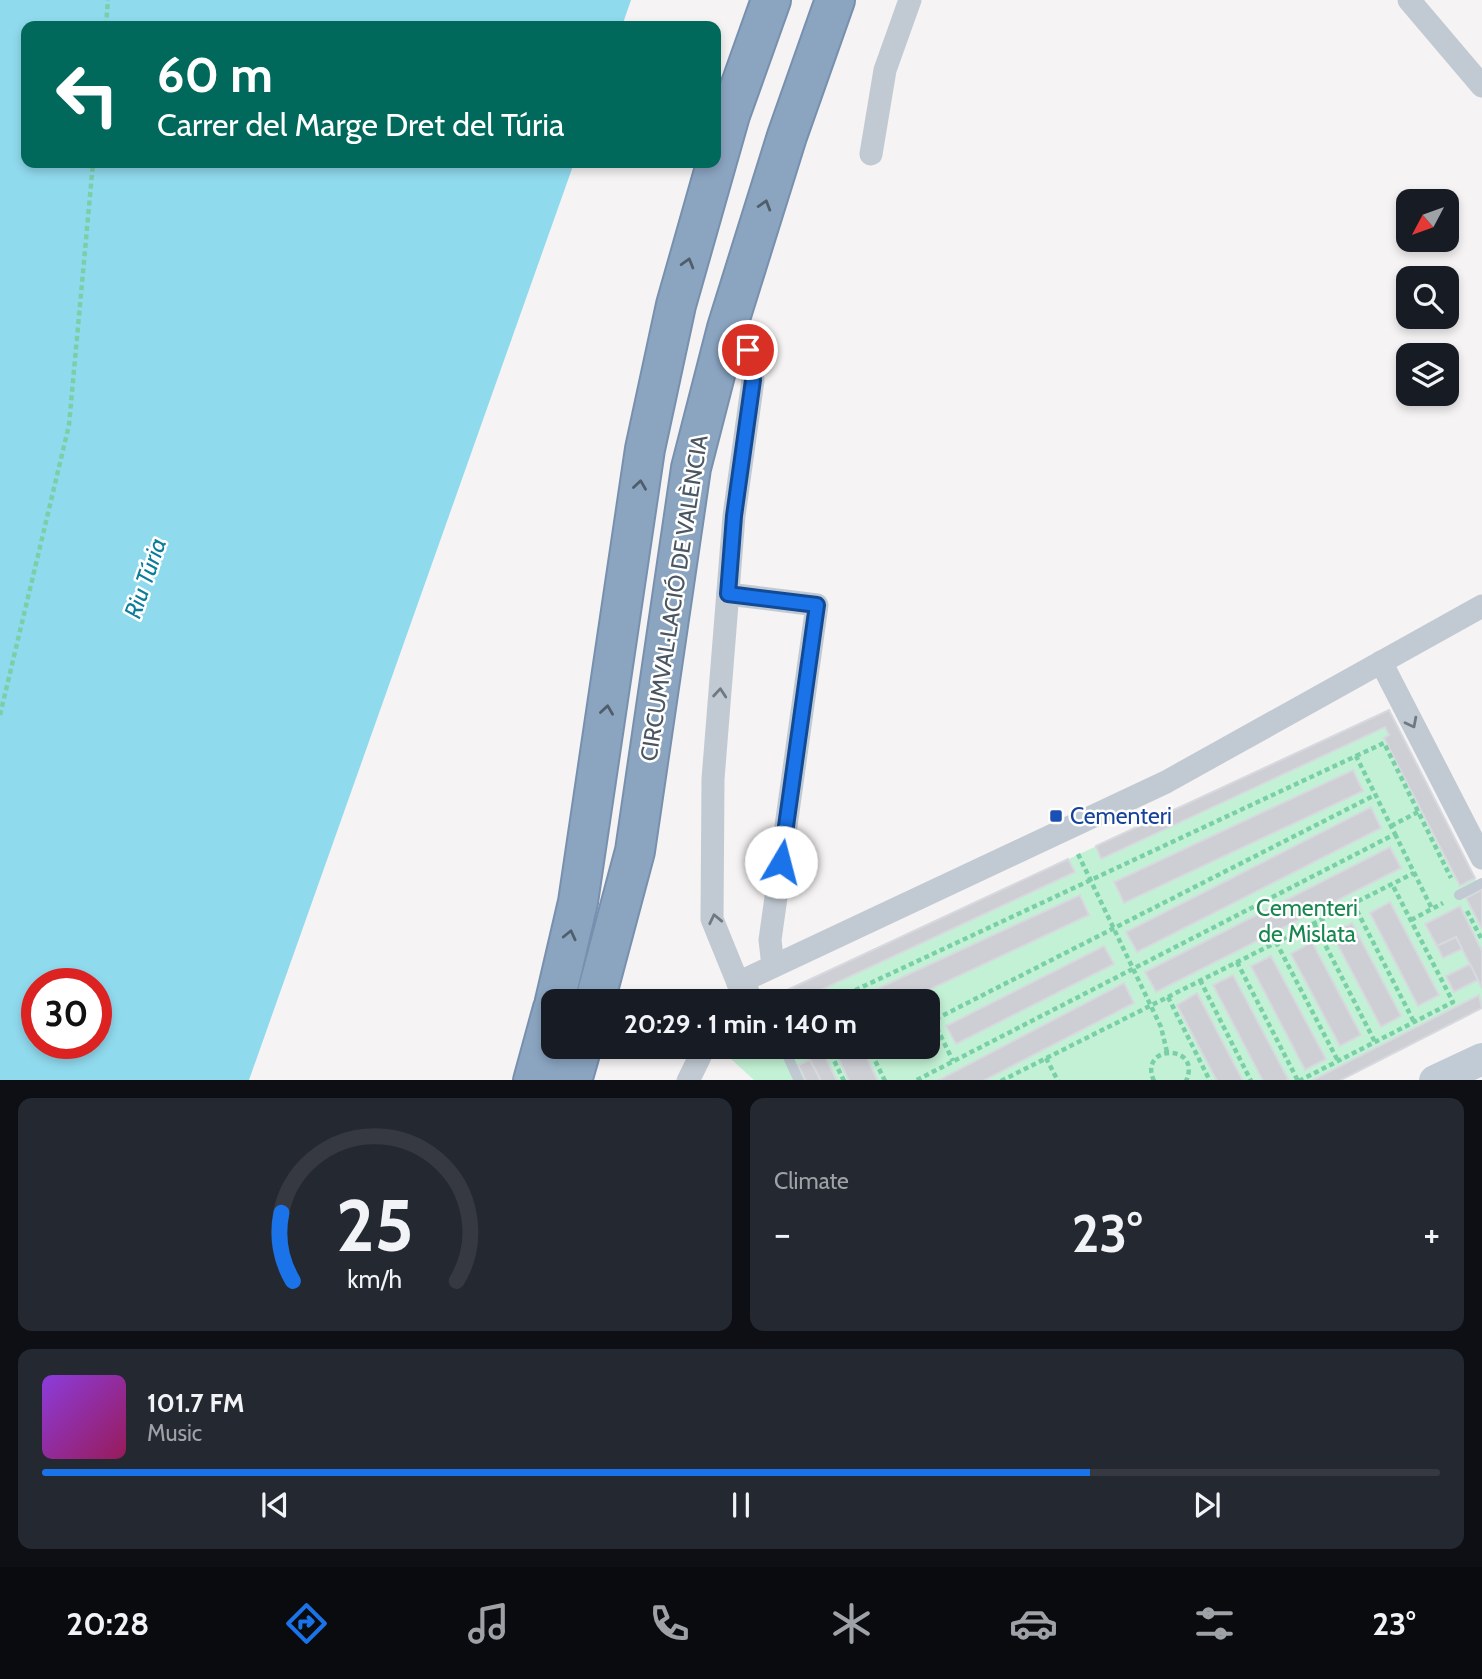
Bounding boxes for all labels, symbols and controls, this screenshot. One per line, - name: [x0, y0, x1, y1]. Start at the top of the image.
- text: 60 m: [157, 45, 273, 104]
- icon: left: [42, 49, 133, 140]
- text: Carrer del Marge Dret del Túria: [157, 105, 564, 144]
- north arrow: [1396, 189, 1460, 252]
- map controls: [1396, 189, 1459, 406]
- one-way arrow: [757, 199, 772, 211]
- one-way arrow: [679, 257, 694, 269]
- button: search: [1396, 266, 1459, 329]
- pin: [718, 320, 778, 380]
- icon: arrive: [729, 331, 767, 369]
- button: layers: [1396, 343, 1459, 406]
- street label: CIRCUMVAL·LACIÓ DE VALÈNCIA: [633, 433, 714, 763]
- one-way arrow: [632, 479, 647, 491]
- water label: Riu Túria: [118, 534, 172, 622]
- one-way arrow: [712, 687, 727, 698]
- one-way arrow: [599, 704, 614, 716]
- one-way arrow: [1404, 715, 1417, 728]
- place label: Cementeri: [1070, 802, 1172, 830]
- marker: Cementeri: [1048, 808, 1064, 824]
- position arrow: [744, 825, 818, 899]
- park label: Cementeri de Mislata: [1256, 894, 1358, 948]
- one-way arrow: [708, 914, 723, 926]
- one-way arrow: [562, 929, 577, 941]
- speed limit sign: 30: [21, 968, 112, 1059]
- text: 20:29 · 1 min · 140 m: [624, 1008, 857, 1040]
- text: Climate: [774, 1167, 849, 1195]
- text: 25: [336, 1181, 414, 1269]
- text: 23°: [1072, 1202, 1142, 1265]
- text: −: [774, 1210, 791, 1257]
- text: +: [1423, 1210, 1440, 1257]
- text: km/h: [348, 1263, 402, 1293]
- text: 101.7 FM: [147, 1387, 244, 1419]
- text: Music: [147, 1419, 202, 1447]
- icon: previous: [256, 1486, 294, 1524]
- icon: pause: [722, 1486, 760, 1524]
- icon: next: [1188, 1486, 1226, 1524]
- icon: directions: [282, 1599, 331, 1648]
- icon: music: [464, 1599, 513, 1648]
- icon: phone: [645, 1599, 694, 1648]
- icon: climate: [827, 1599, 876, 1648]
- icon: car: [1009, 1599, 1058, 1648]
- icon: filters: [1190, 1599, 1239, 1648]
- text: 20:28: [66, 1604, 149, 1643]
- text: 23°: [1372, 1604, 1416, 1643]

